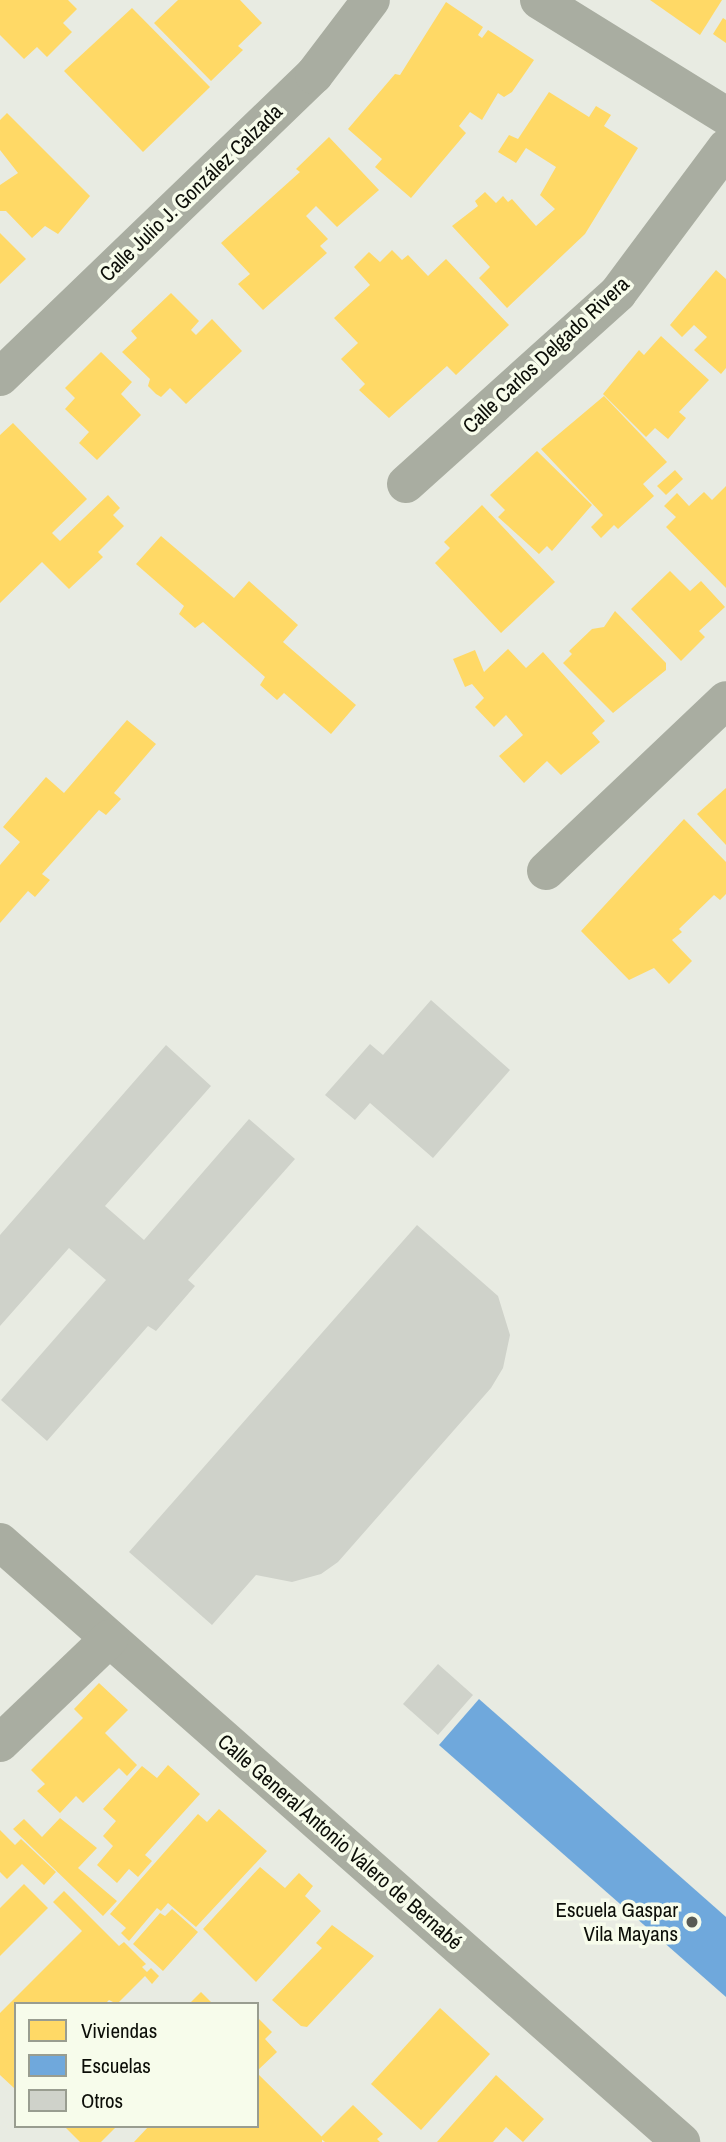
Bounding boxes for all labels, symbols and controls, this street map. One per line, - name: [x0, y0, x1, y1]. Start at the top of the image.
- street label: Calle Julio J. González Calzada: [94, 99, 288, 287]
- street label: Calle Carlos Delgado Rivera: [458, 271, 634, 439]
- street label: Calle General Antonio Valero de Bernabé: [212, 1729, 468, 1955]
- place label: Escuela Gaspar Vila Mayans: [555, 1897, 678, 1947]
- marker: Escuela Gaspar Vila Mayans: [684, 1914, 700, 1930]
- legend: [14, 2002, 259, 2128]
- text: Viviendas: [81, 2016, 157, 2045]
- text: Escuelas: [81, 2051, 151, 2080]
- text: Otros: [81, 2086, 123, 2115]

